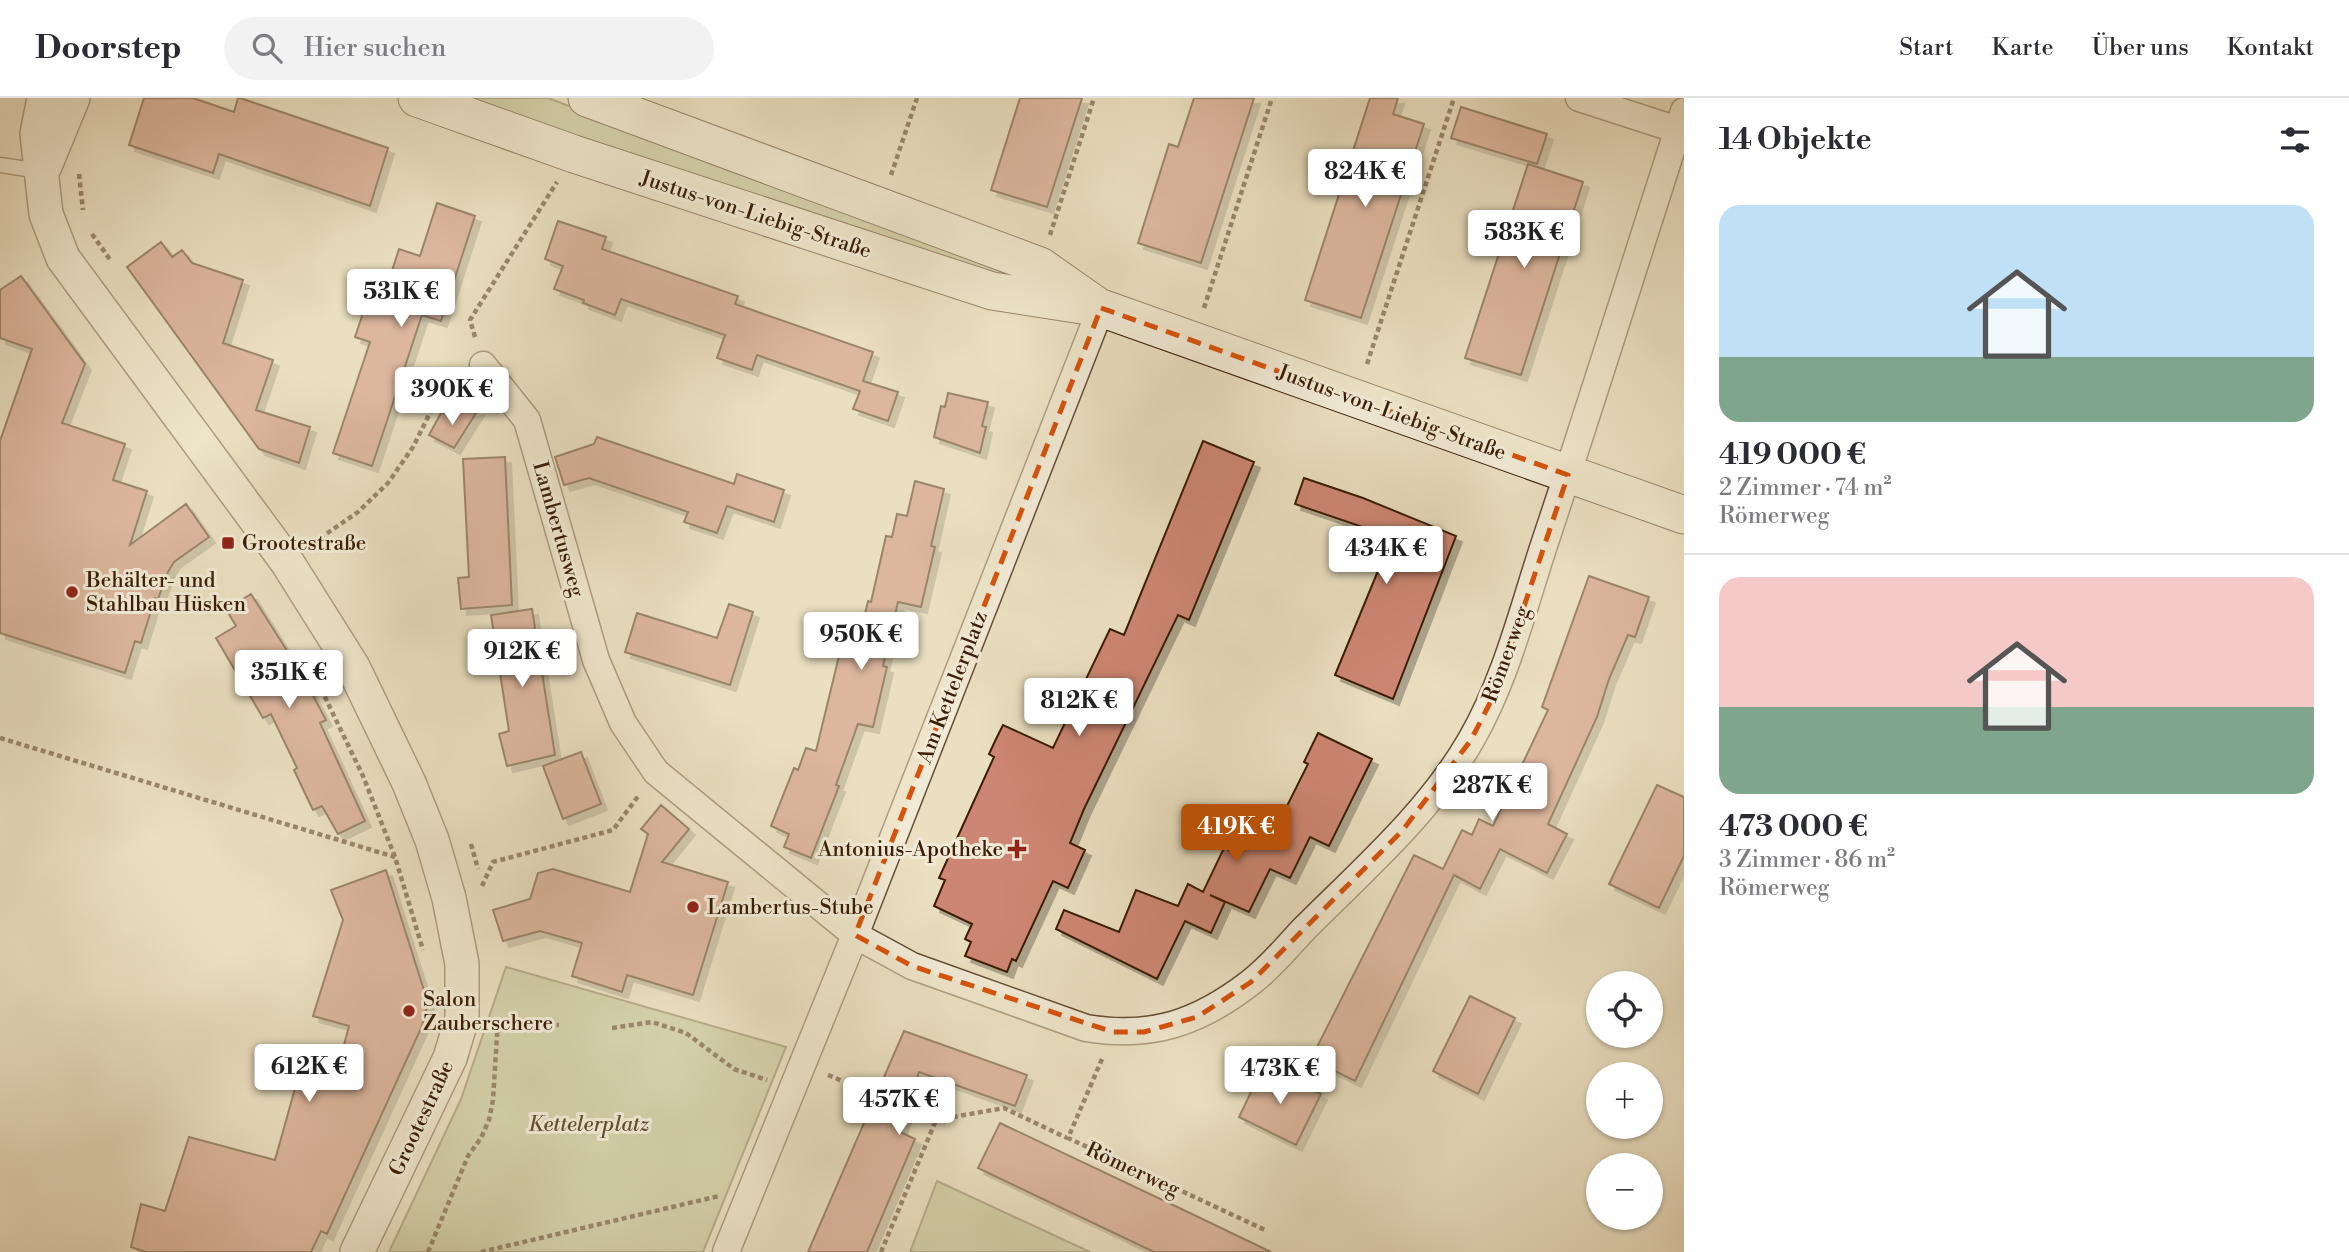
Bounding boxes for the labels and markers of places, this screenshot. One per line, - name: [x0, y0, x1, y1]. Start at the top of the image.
- pin: 824K €: [1308, 150, 1422, 209]
- pin: 583K €: [1467, 211, 1581, 270]
- pin: 531K €: [344, 270, 458, 329]
- pin: 390K €: [395, 368, 509, 427]
- pin: 434K €: [1329, 526, 1443, 586]
- place label: Grootestraße: [242, 531, 366, 557]
- marker: Grootestraße: [220, 535, 236, 551]
- place label: Behälter- und Stahlbau Hüsken: [85, 568, 246, 618]
- marker: Behälter- und Stahlbau Hüsken: [64, 584, 80, 600]
- pin: 950K €: [804, 612, 918, 672]
- pin: 912K €: [465, 630, 579, 689]
- pin: 351K €: [232, 650, 346, 710]
- pin: 812K €: [1022, 678, 1136, 738]
- pin: 287K €: [1435, 764, 1549, 823]
- pin: 419K €: [1179, 804, 1293, 864]
- place label: Antonius-Apotheke: [817, 837, 1003, 863]
- marker: Antonius-Apotheke: [1009, 841, 1025, 857]
- place label: Lambertus-Stube: [707, 895, 874, 921]
- marker: Lambertus-Stube: [685, 899, 701, 915]
- place label: Salon Zauberschere: [423, 987, 553, 1037]
- marker: Salon Zauberschere: [401, 1003, 417, 1019]
- pin: 612K €: [252, 1044, 366, 1104]
- pin: 473K €: [1223, 1046, 1337, 1106]
- pin: 457K €: [842, 1077, 956, 1137]

